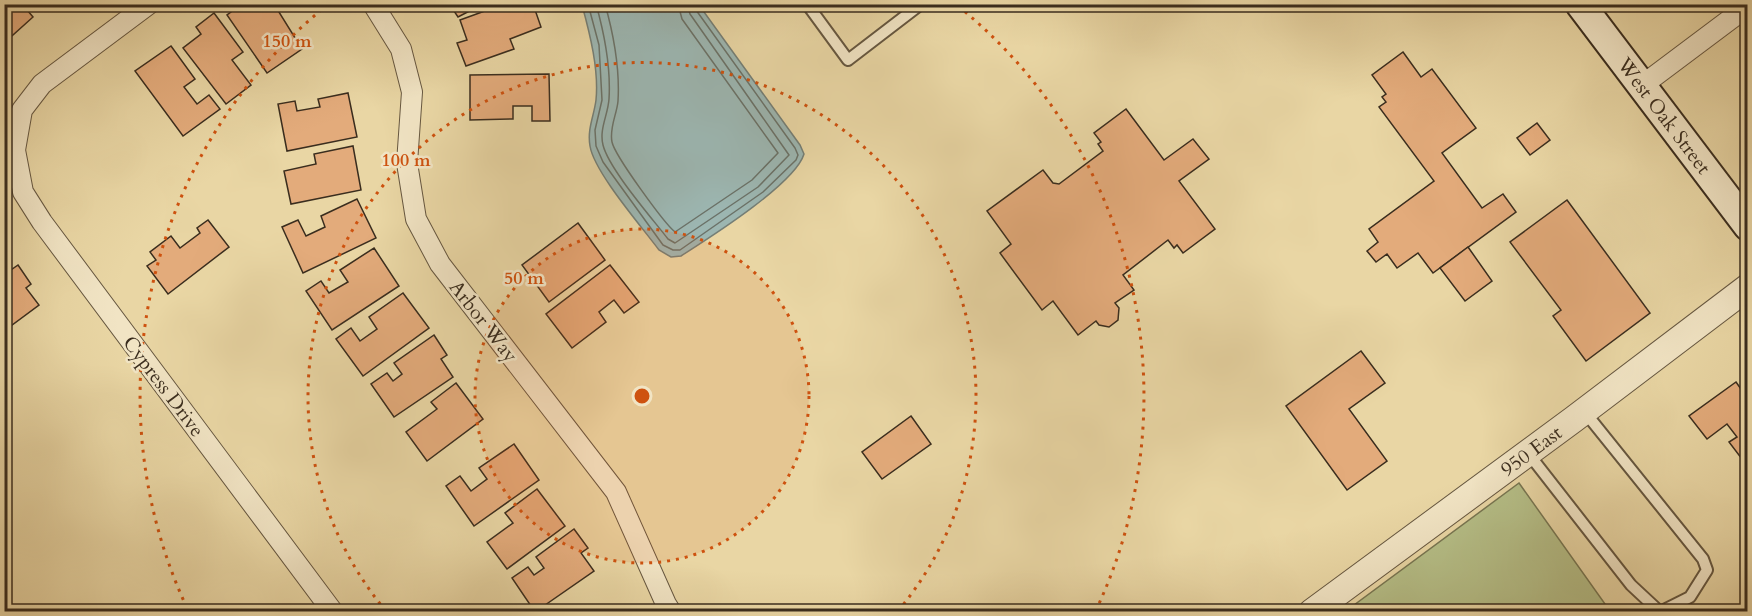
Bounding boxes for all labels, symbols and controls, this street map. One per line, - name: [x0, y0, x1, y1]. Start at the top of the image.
- text: 150 m: [262, 29, 312, 54]
- street label: West Oak Street: [1611, 51, 1717, 180]
- text: 100 m: [381, 148, 431, 173]
- text: 50 m: [504, 266, 544, 291]
- street label: Arbor Way: [443, 275, 524, 368]
- street label: Cypress Drive: [117, 330, 210, 442]
- centre of rings: [632, 386, 652, 406]
- street label: 950 East: [1495, 419, 1568, 483]

